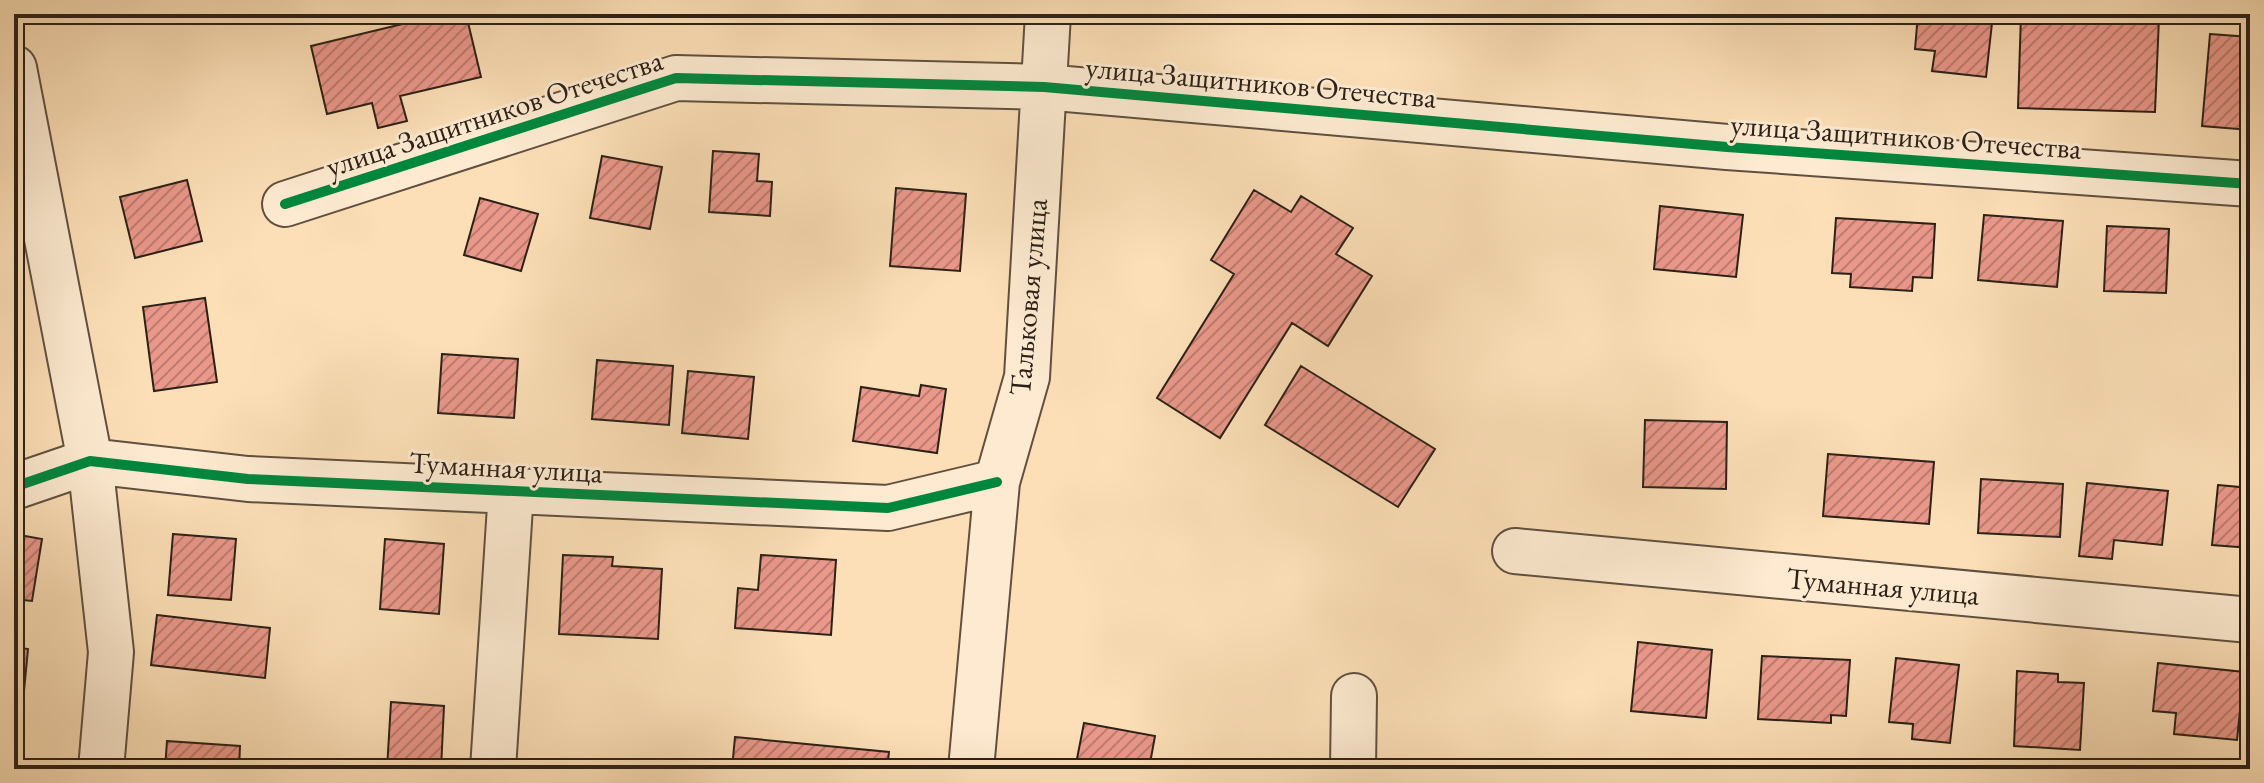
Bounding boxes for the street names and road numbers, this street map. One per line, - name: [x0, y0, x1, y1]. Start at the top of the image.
- street label: улица Защитников Отечества: [321, 40, 667, 186]
- street label: улица Защитников Отечества: [1084, 47, 1438, 117]
- street label: улица Защитников Отечества: [1729, 104, 2083, 168]
- street label: Тальковая улица: [1000, 197, 1056, 397]
- street label: Туманная улица: [408, 442, 604, 492]
- street label: Туманная улица: [1785, 558, 1981, 614]

